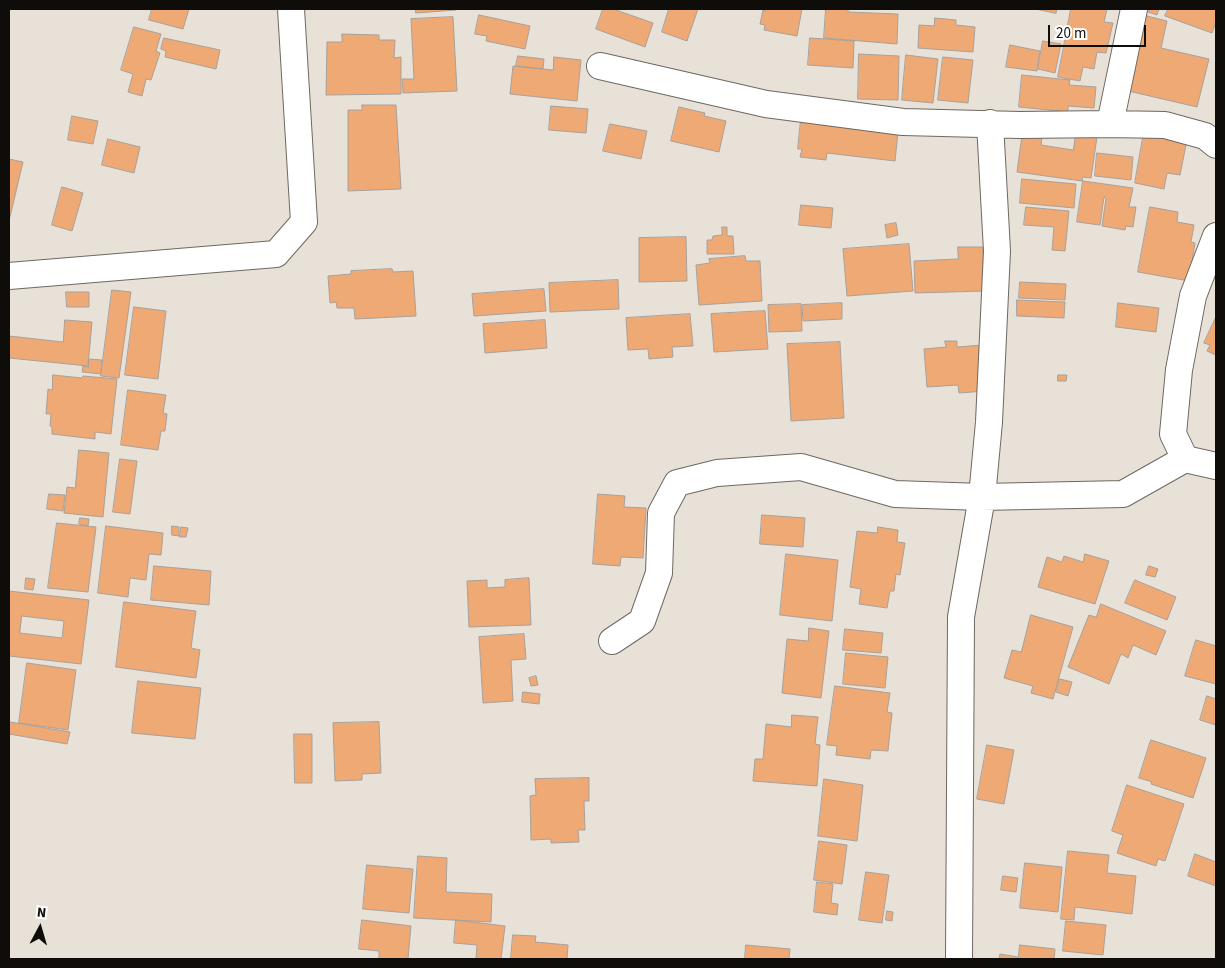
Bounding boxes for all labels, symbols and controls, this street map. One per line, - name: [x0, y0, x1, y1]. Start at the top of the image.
- scale bar: [1050, 15, 1148, 47]
- text: 20 m: [1056, 23, 1086, 44]
- north arrow: [15, 903, 65, 953]
- text: N: [36, 903, 47, 924]

